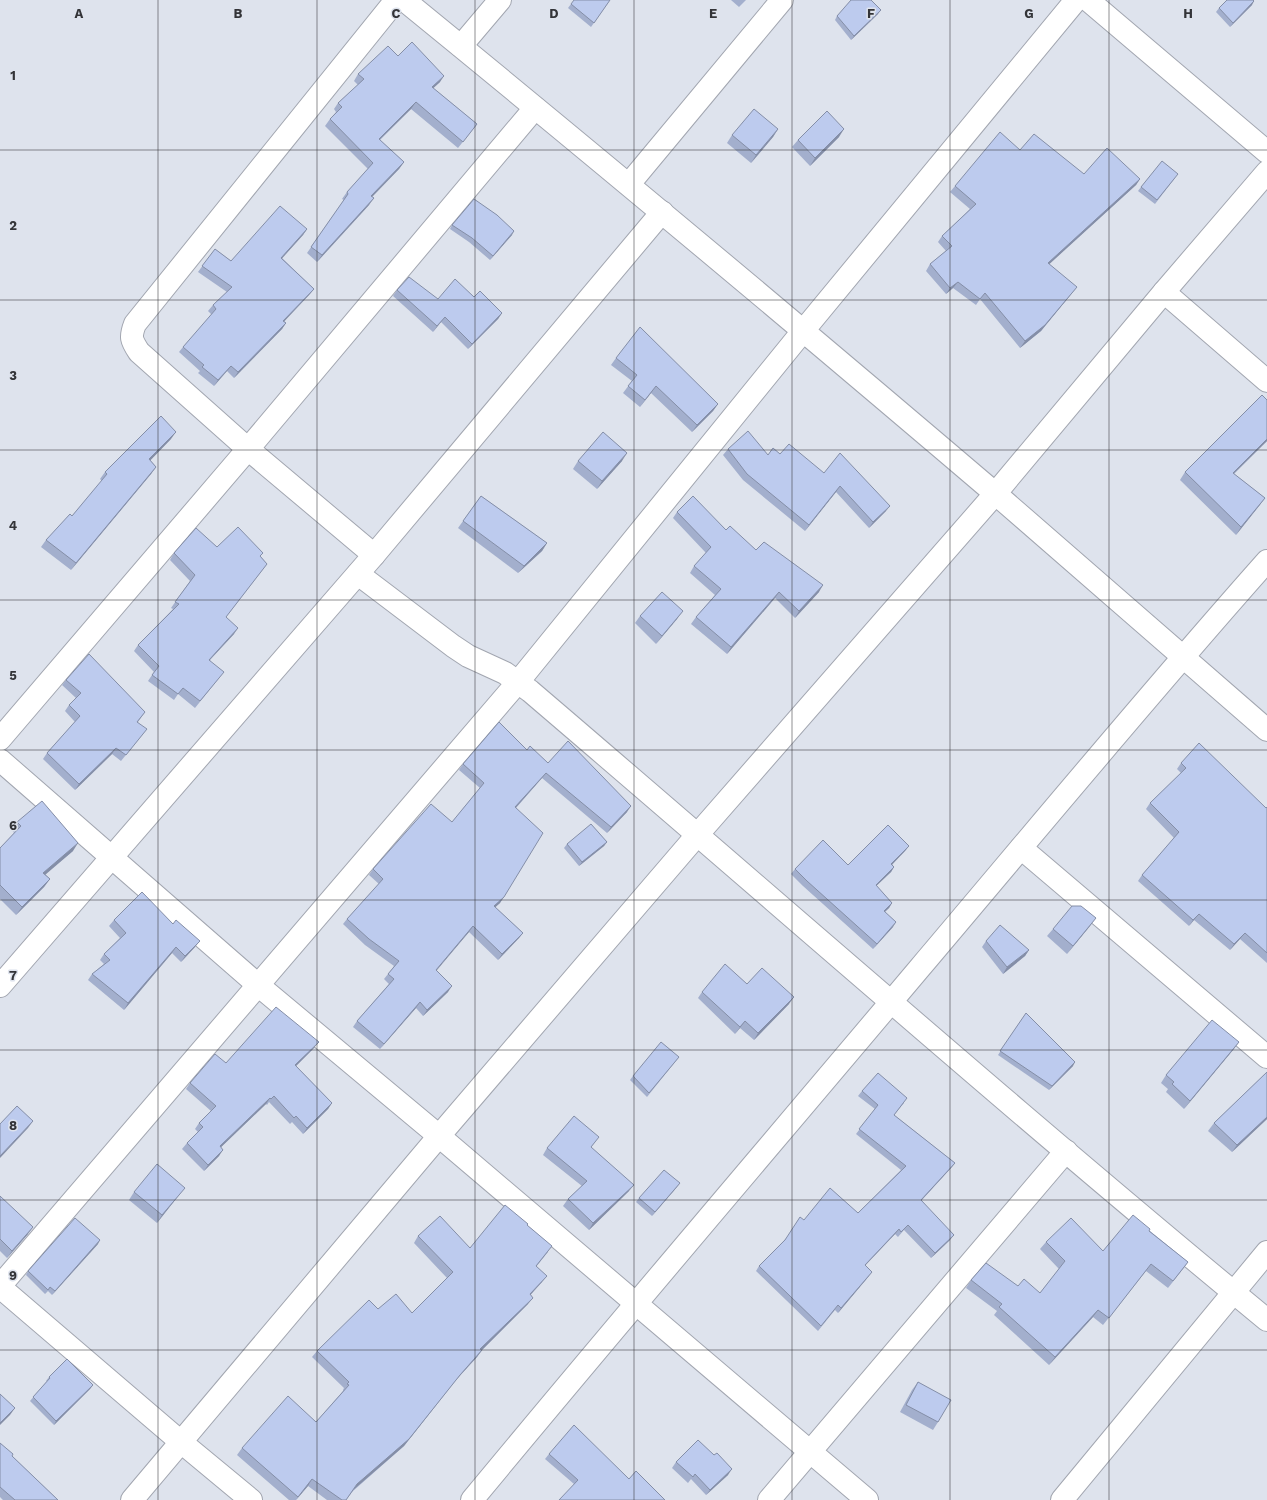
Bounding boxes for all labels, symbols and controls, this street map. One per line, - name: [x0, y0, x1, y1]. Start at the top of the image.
- text: A: [75, 6, 84, 21]
- text: B: [234, 6, 243, 21]
- text: C: [392, 6, 401, 21]
- text: D: [549, 6, 559, 21]
- text: E: [709, 6, 717, 21]
- text: F: [867, 6, 875, 21]
- text: G: [1024, 6, 1034, 21]
- text: H: [1183, 6, 1193, 21]
- text: 1: [10, 68, 16, 83]
- text: 2: [9, 218, 17, 233]
- text: 3: [9, 368, 17, 383]
- text: 4: [9, 518, 18, 533]
- text: 5: [9, 668, 17, 683]
- text: 6: [9, 818, 17, 833]
- text: 7: [9, 968, 17, 983]
- text: 8: [9, 1118, 17, 1133]
- text: 9: [9, 1268, 17, 1283]

